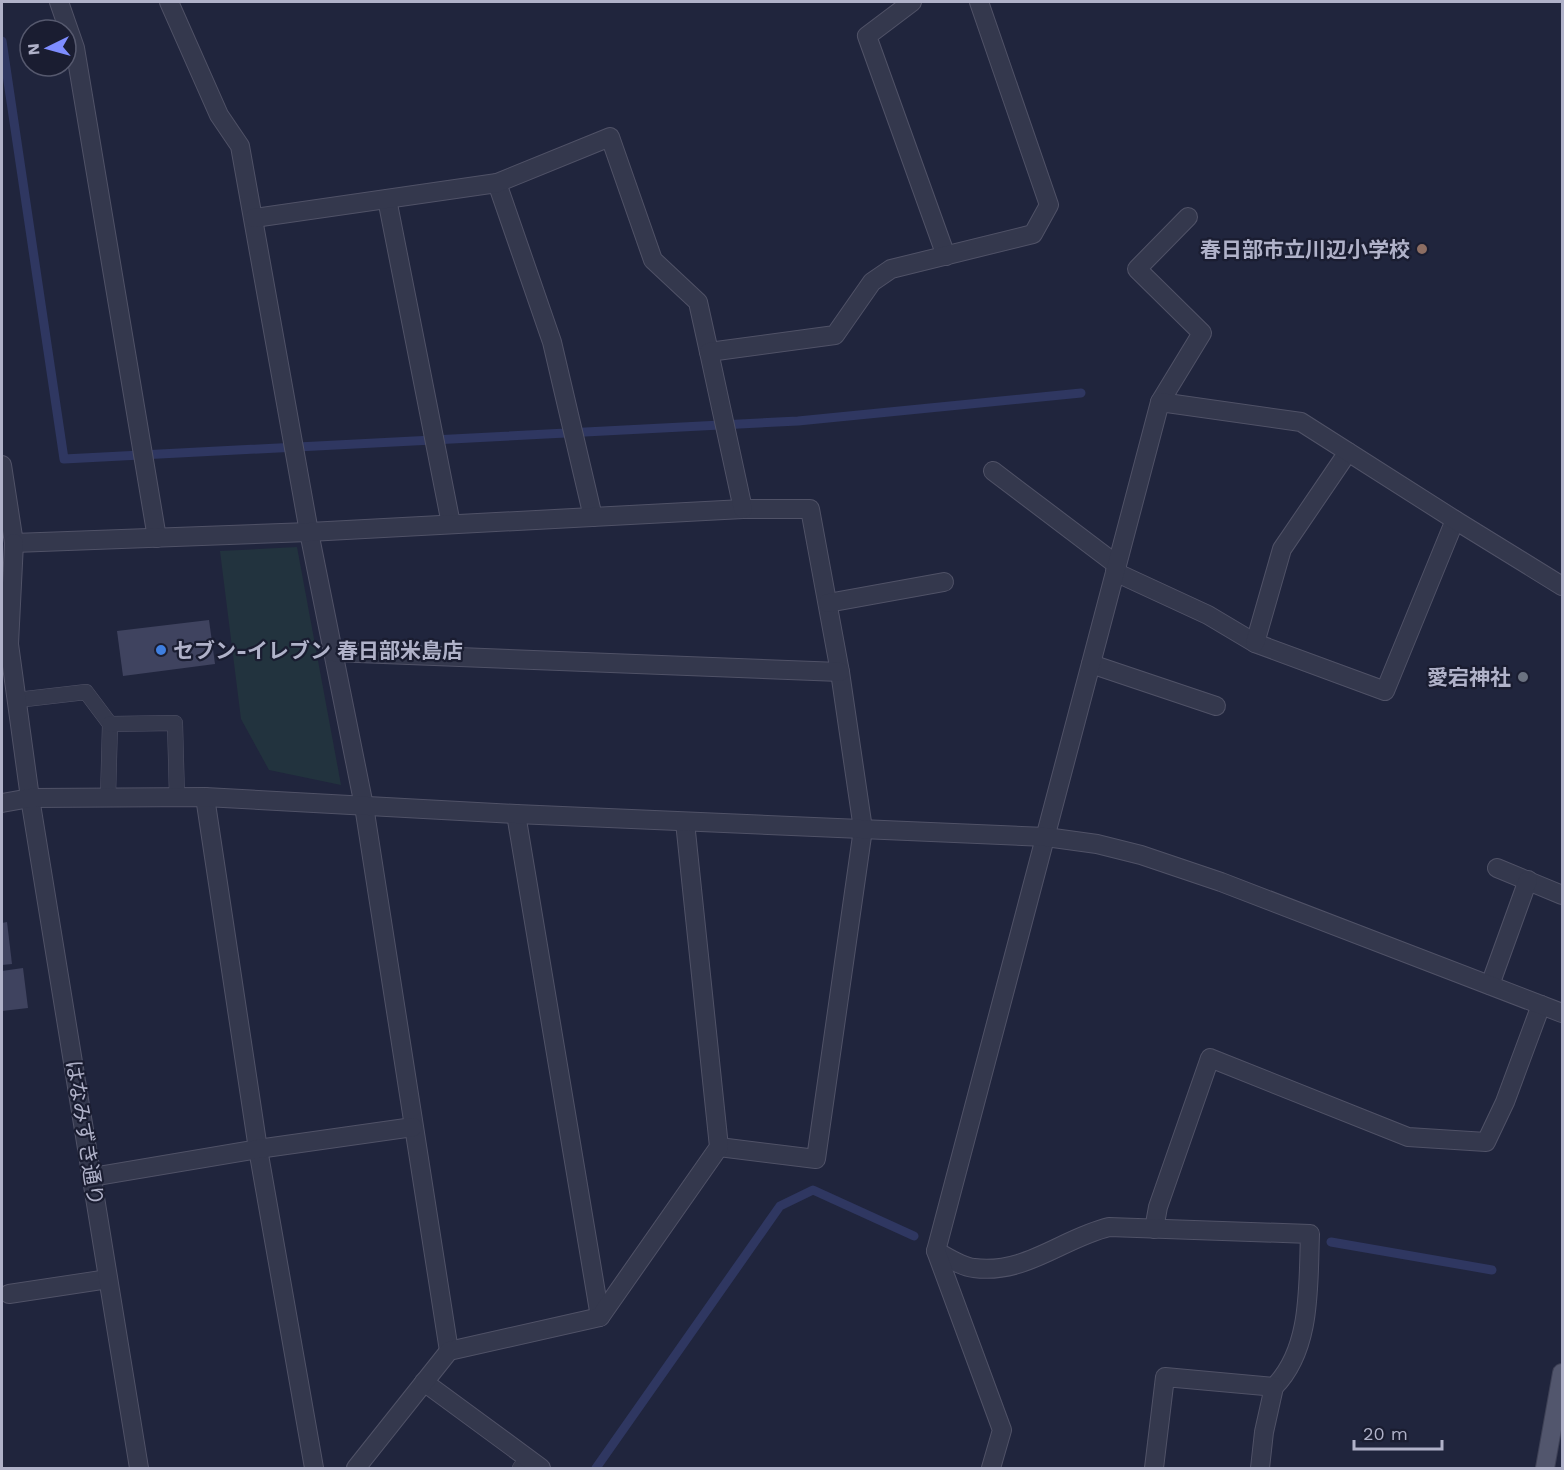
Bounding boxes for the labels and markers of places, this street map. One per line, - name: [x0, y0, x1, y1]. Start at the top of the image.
- place label: 春日部市立川辺小学校: [1200, 237, 1410, 262]
- marker: 春日部市立川辺小学校: [1415, 242, 1429, 256]
- place label: セブン-イレブン 春日部米島店: [173, 638, 463, 663]
- marker: セブン-イレブン 春日部米島店: [154, 643, 168, 657]
- place label: 愛宕神社: [1427, 665, 1511, 690]
- marker: 愛宕神社: [1516, 670, 1530, 684]

